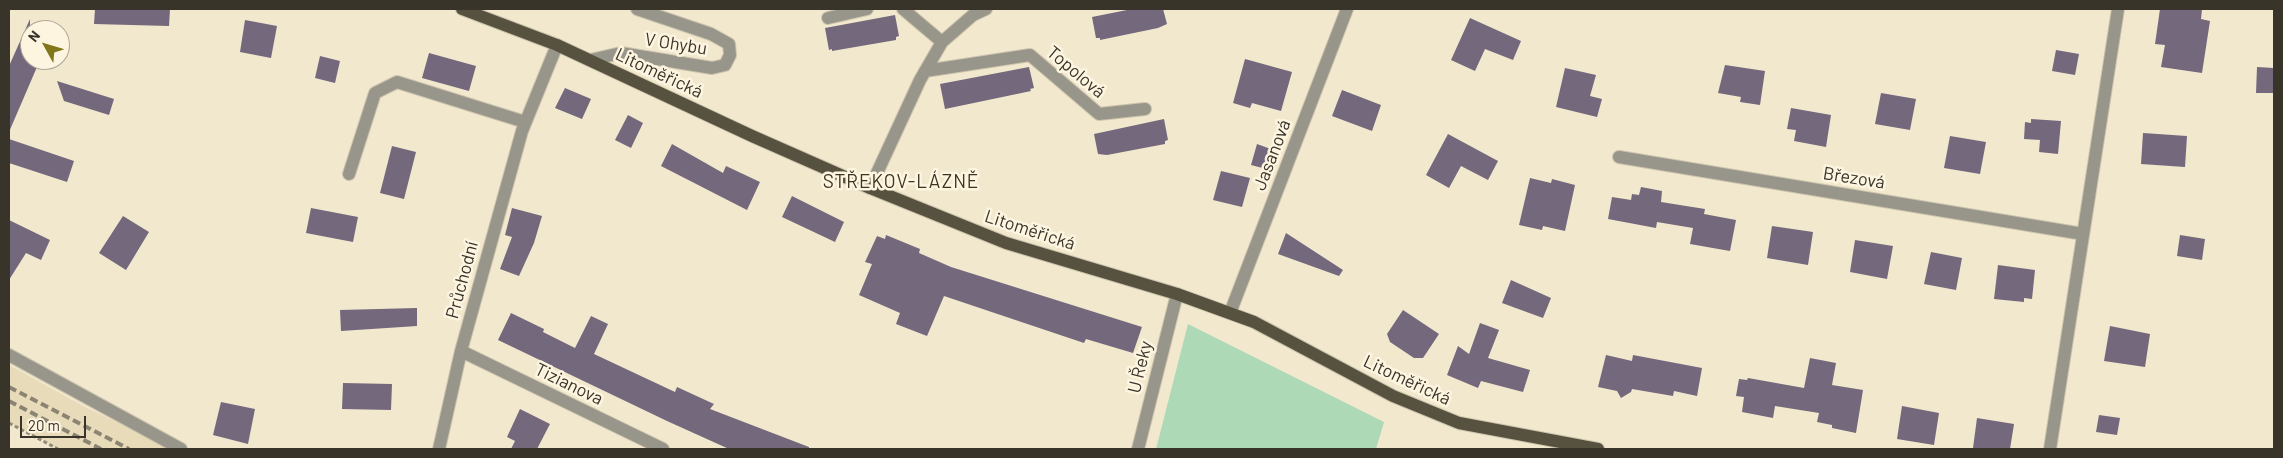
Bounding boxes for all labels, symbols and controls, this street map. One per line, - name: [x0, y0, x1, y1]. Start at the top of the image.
- north arrow: [20, 20, 70, 70]
- text: N: [24, 27, 43, 45]
- street label: V Ohybu: [643, 28, 709, 60]
- street label: Topolová: [1042, 41, 1110, 103]
- street label: Litoměřická: [612, 43, 706, 103]
- street label: Jasanová: [1249, 117, 1295, 193]
- street label: Březová: [1822, 162, 1886, 194]
- district label: STŘEKOV-LÁZNĚ: [821, 171, 981, 193]
- street label: Litoměřická: [982, 205, 1078, 255]
- street label: Průchodní: [441, 239, 483, 321]
- street label: U Řeky: [1123, 339, 1157, 395]
- street label: Litoměřická: [1360, 350, 1454, 410]
- street label: Tizianova: [531, 358, 607, 410]
- scale bar: [22, 406, 89, 438]
- text: 20 m: [28, 416, 60, 434]

